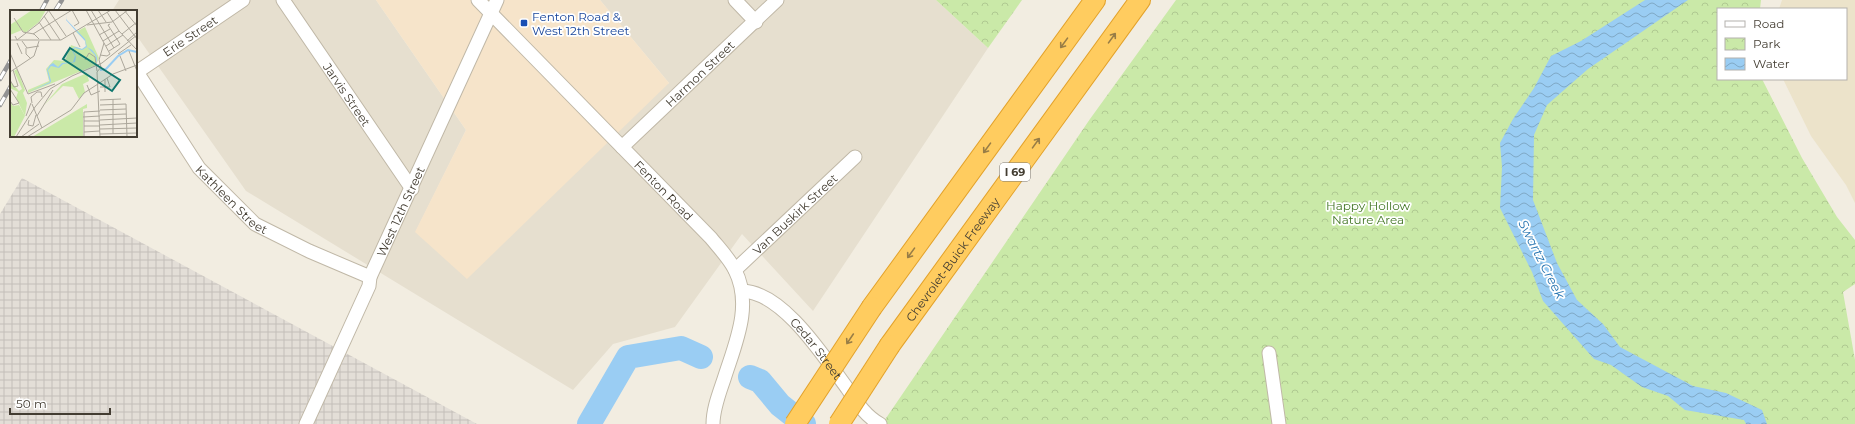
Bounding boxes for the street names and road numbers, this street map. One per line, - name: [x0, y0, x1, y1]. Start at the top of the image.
- street label: Erie Street: [160, 12, 220, 60]
- street label: Harmon Street: [662, 37, 737, 110]
- street label: Jarvis Street: [320, 59, 374, 129]
- street label: Fenton Road: [632, 157, 697, 223]
- street label: Kathleen Street: [193, 162, 270, 237]
- road number: I 69: [1000, 163, 1030, 181]
- street label: West 12th Street: [373, 164, 427, 259]
- street label: Van Buskirk Street: [749, 170, 840, 257]
- street label: Chevrolet-Buick Freeway: [902, 194, 1003, 324]
- street label: Cedar Street: [787, 314, 846, 382]

